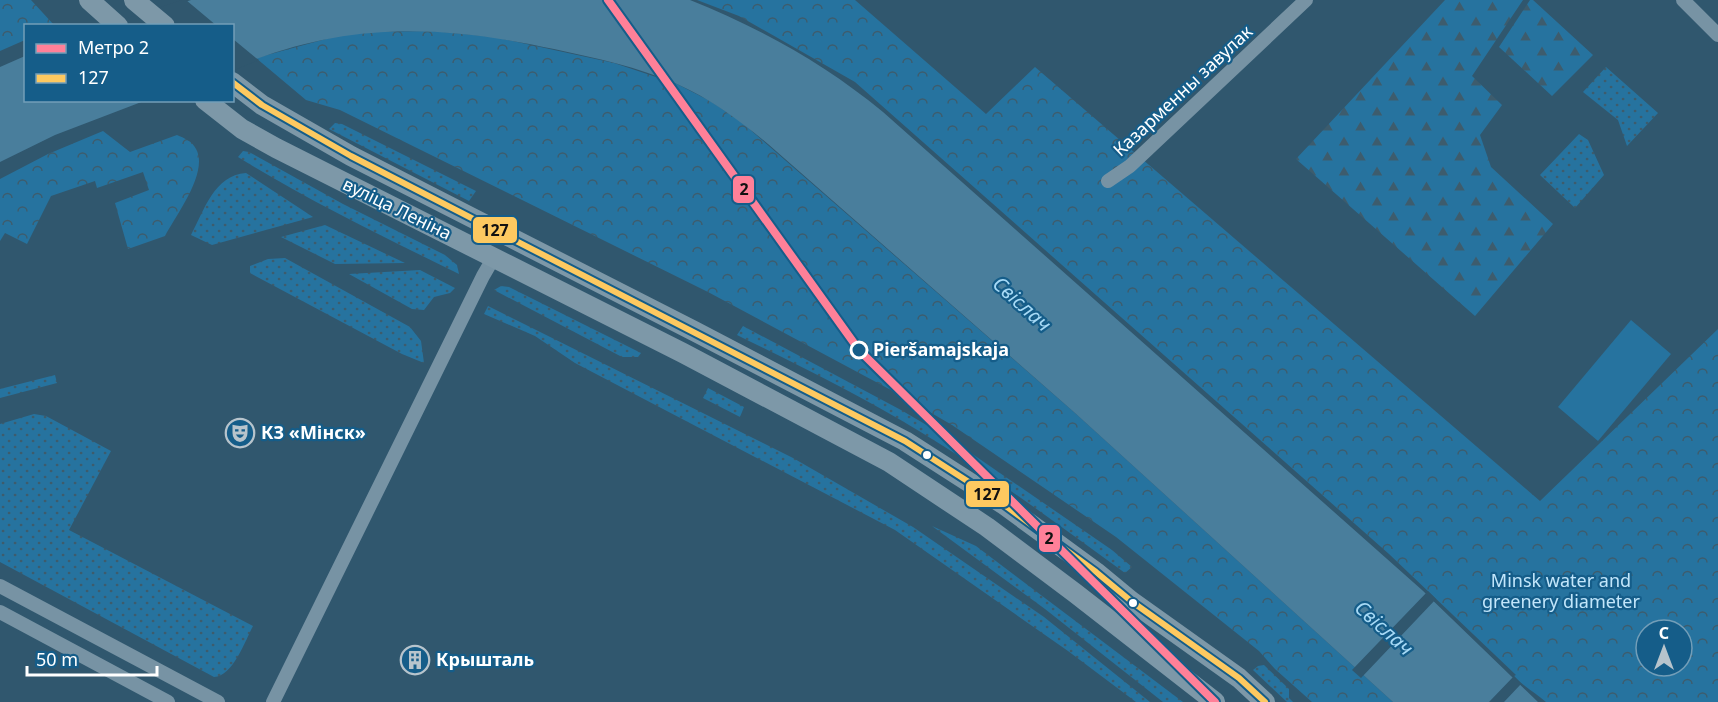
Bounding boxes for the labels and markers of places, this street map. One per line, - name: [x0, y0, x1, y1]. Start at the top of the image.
- place label: Pieršamajskaja: [873, 337, 1009, 361]
- marker: Pieršamajskaja: [850, 341, 868, 359]
- theatre icon: КЗ «Мінск»: [224, 417, 256, 449]
- place label: КЗ «Мінск»: [261, 420, 366, 444]
- unlabelled marker: [921, 449, 933, 461]
- unlabelled marker: [1127, 597, 1139, 609]
- building icon: Крышталь: [399, 644, 431, 676]
- place label: Крышталь: [436, 647, 534, 671]

